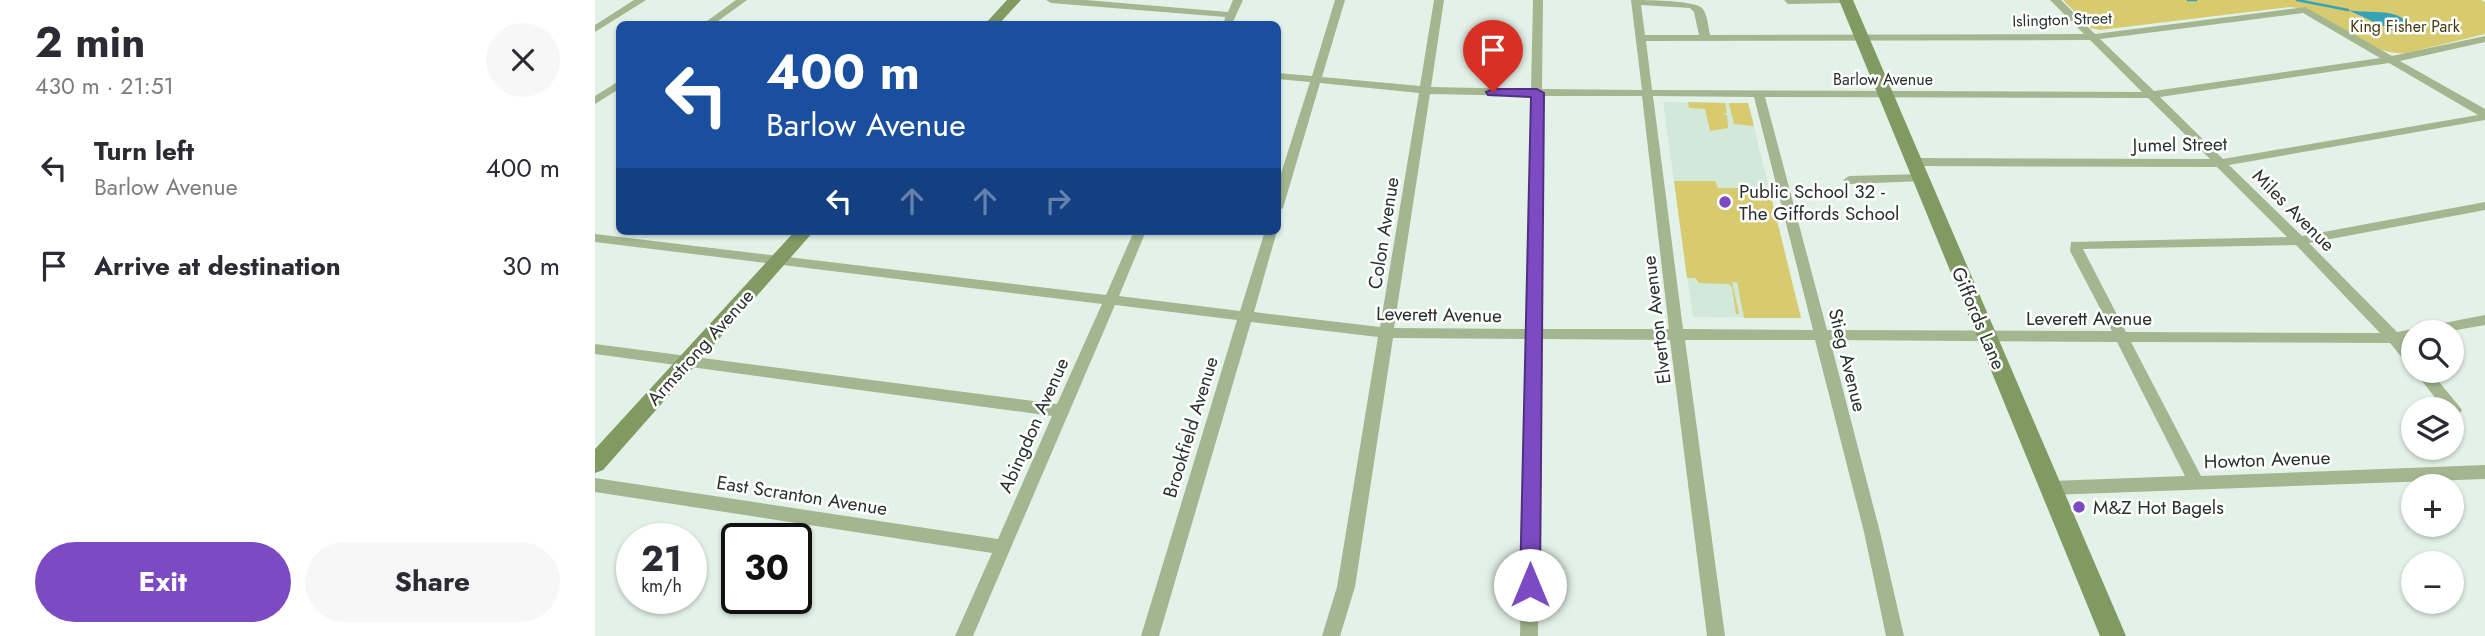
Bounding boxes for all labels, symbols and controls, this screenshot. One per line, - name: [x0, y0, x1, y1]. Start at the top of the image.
- street label: Islington Street: [2012, 6, 2112, 33]
- text: 2 min: [35, 12, 145, 73]
- park label: King Fisher Park: [2350, 15, 2461, 38]
- pin: [1463, 20, 1523, 92]
- button: close: [486, 23, 560, 97]
- icon: arrive: [1474, 31, 1512, 69]
- text: 400 m: [766, 37, 920, 107]
- icon: left: [651, 49, 742, 140]
- street label: Barlow Avenue: [1833, 68, 1933, 91]
- text: 430 m · 21:51: [35, 69, 174, 103]
- text: Barlow Avenue: [766, 102, 966, 148]
- street label: Jumel Street: [2130, 130, 2228, 159]
- text: Turn left: [94, 132, 194, 170]
- icon: left: [35, 149, 73, 187]
- text: 400 m: [486, 149, 560, 187]
- street label: Miles Avenue: [2246, 163, 2341, 258]
- text: Barlow Avenue: [94, 170, 237, 204]
- street label: Colon Avenue: [1361, 175, 1406, 291]
- place label: Public School 32 - The Giffords School: [1739, 178, 1900, 227]
- icon: left: [820, 182, 858, 220]
- icon: ahead: [893, 182, 931, 220]
- icon: ahead: [966, 182, 1004, 220]
- icon: right: [1039, 182, 1077, 220]
- marker: Public School 32 - The Giffords School: [1717, 194, 1733, 210]
- icon: arrive: [35, 247, 73, 285]
- text: Arrive at destination: [94, 247, 341, 285]
- text: 30 m: [502, 247, 560, 285]
- street label: Elverton Avenue: [1635, 254, 1678, 386]
- street label: Giffords Lane: [1945, 263, 2012, 374]
- street label: Armstrong Avenue: [641, 283, 760, 412]
- street label: Leverett Avenue: [1376, 300, 1502, 329]
- street label: Leverett Avenue: [2026, 305, 2152, 332]
- street label: Stieg Avenue: [1822, 306, 1873, 415]
- map controls: [2401, 320, 2464, 614]
- button: search: [2401, 320, 2464, 383]
- street label: Abingdon Avenue: [992, 353, 1075, 497]
- street label: Brookfield Avenue: [1156, 353, 1225, 501]
- button: layers: [2401, 397, 2464, 460]
- street label: Howton Avenue: [2203, 444, 2331, 475]
- street label: East Scranton Avenue: [715, 469, 889, 522]
- button: +: [2401, 474, 2464, 537]
- place label: M&Z Hot Bagels: [2093, 494, 2224, 521]
- marker: M&Z Hot Bagels: [2071, 499, 2087, 515]
- speed limit sign: 30: [721, 523, 812, 614]
- text: 21: [641, 534, 682, 584]
- button: Exit: [35, 542, 291, 622]
- button: Share: [305, 542, 560, 622]
- position arrow: [1493, 548, 1567, 622]
- button: −: [2401, 551, 2464, 614]
- text: km/h: [641, 573, 682, 599]

